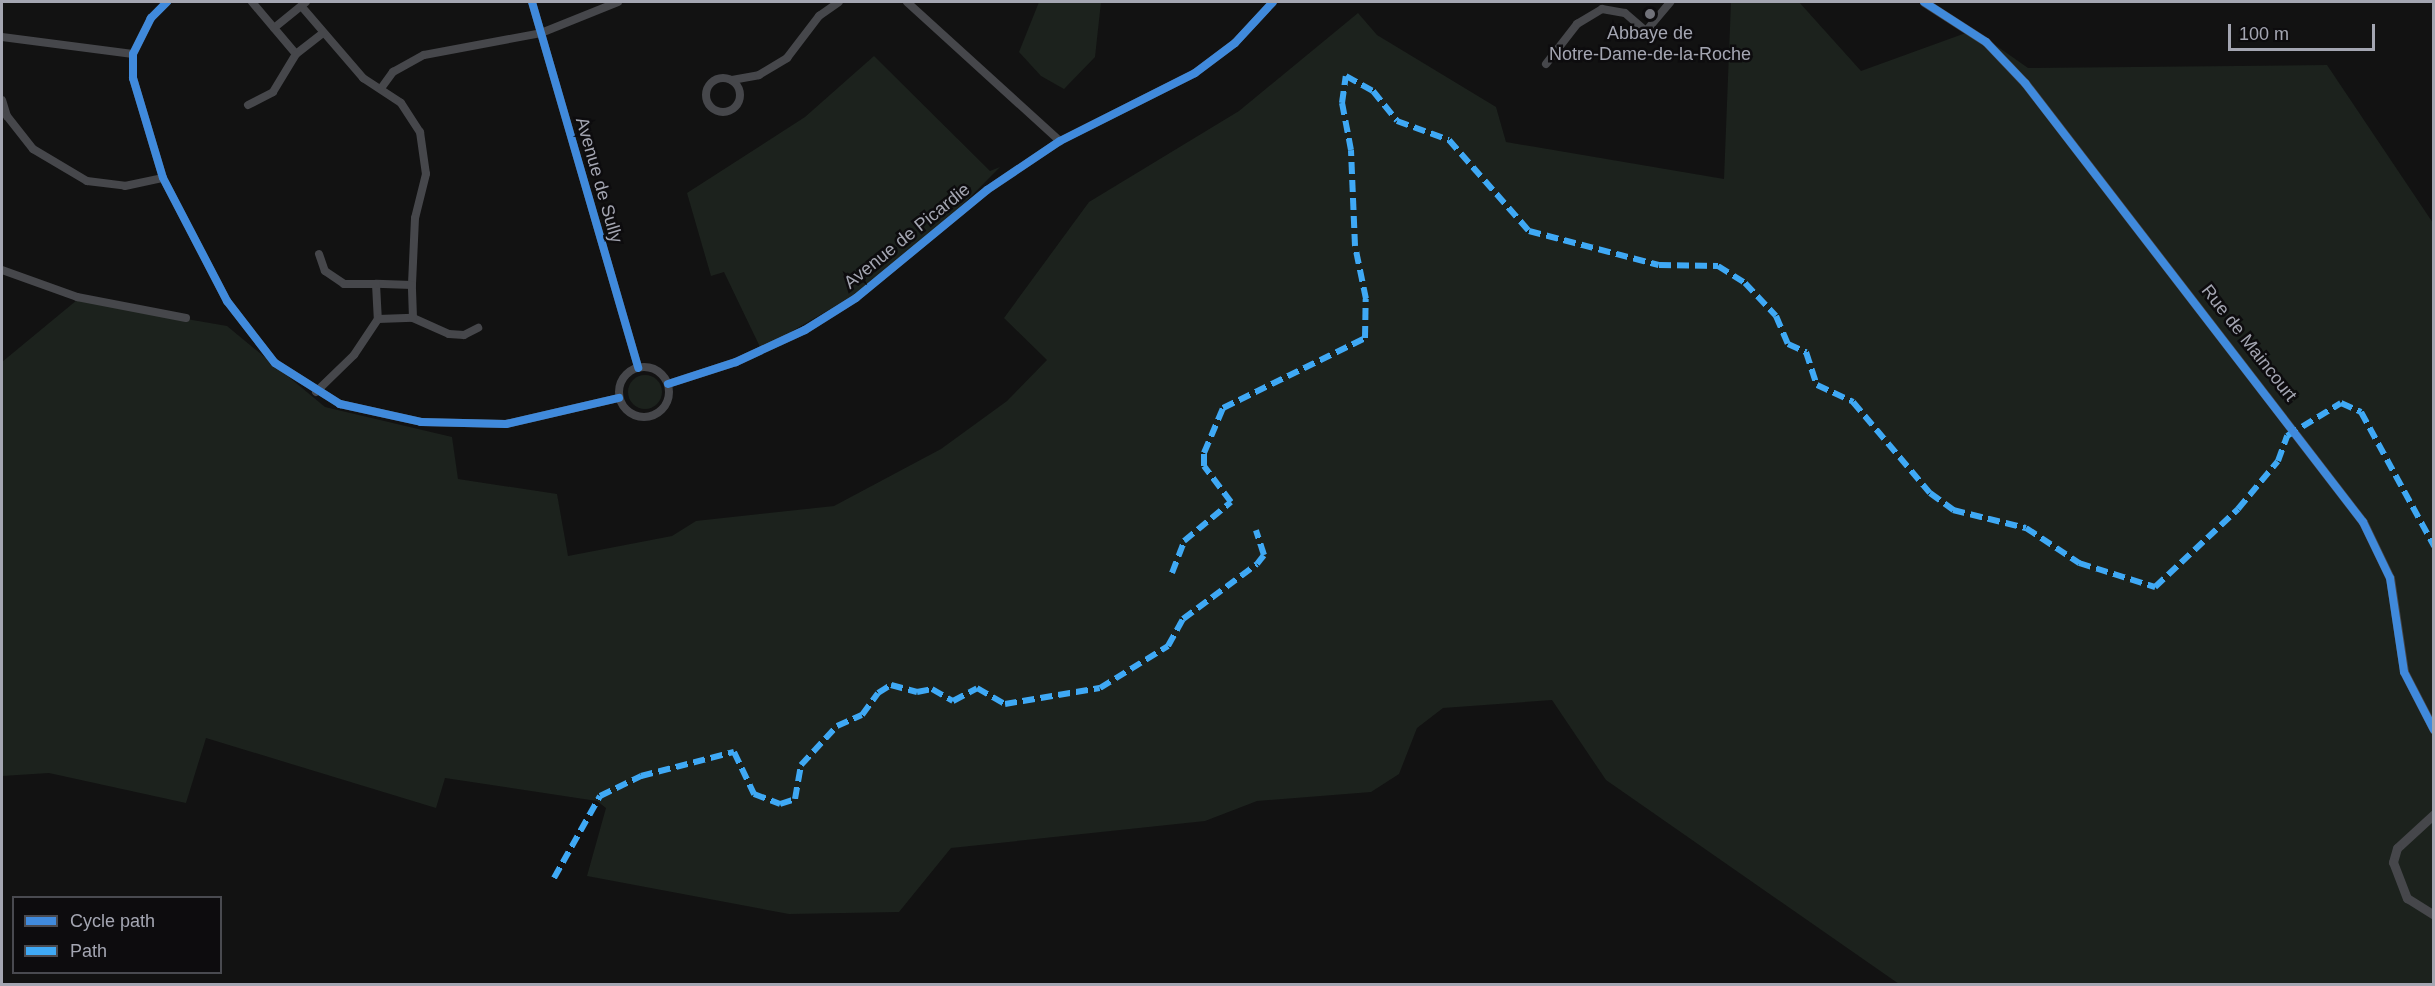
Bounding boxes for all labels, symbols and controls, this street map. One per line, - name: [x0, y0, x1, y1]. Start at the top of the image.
- marker: Abbaye de Notre-Dame-de-la-Roche: [1643, 7, 1657, 21]
- scale bar: [2231, 12, 2378, 50]
- place label: Abbaye de Notre-Dame-de-la-Roche: [1549, 23, 1751, 66]
- text: 100 m: [2239, 24, 2289, 44]
- street label: Avenue de Sully: [571, 115, 627, 245]
- street label: Avenue de Picardie: [840, 179, 974, 293]
- street label: Rue de Maincourt: [2197, 280, 2301, 406]
- legend: [12, 896, 222, 974]
- text: Cycle path: [70, 911, 155, 931]
- text: Path: [70, 941, 107, 961]

